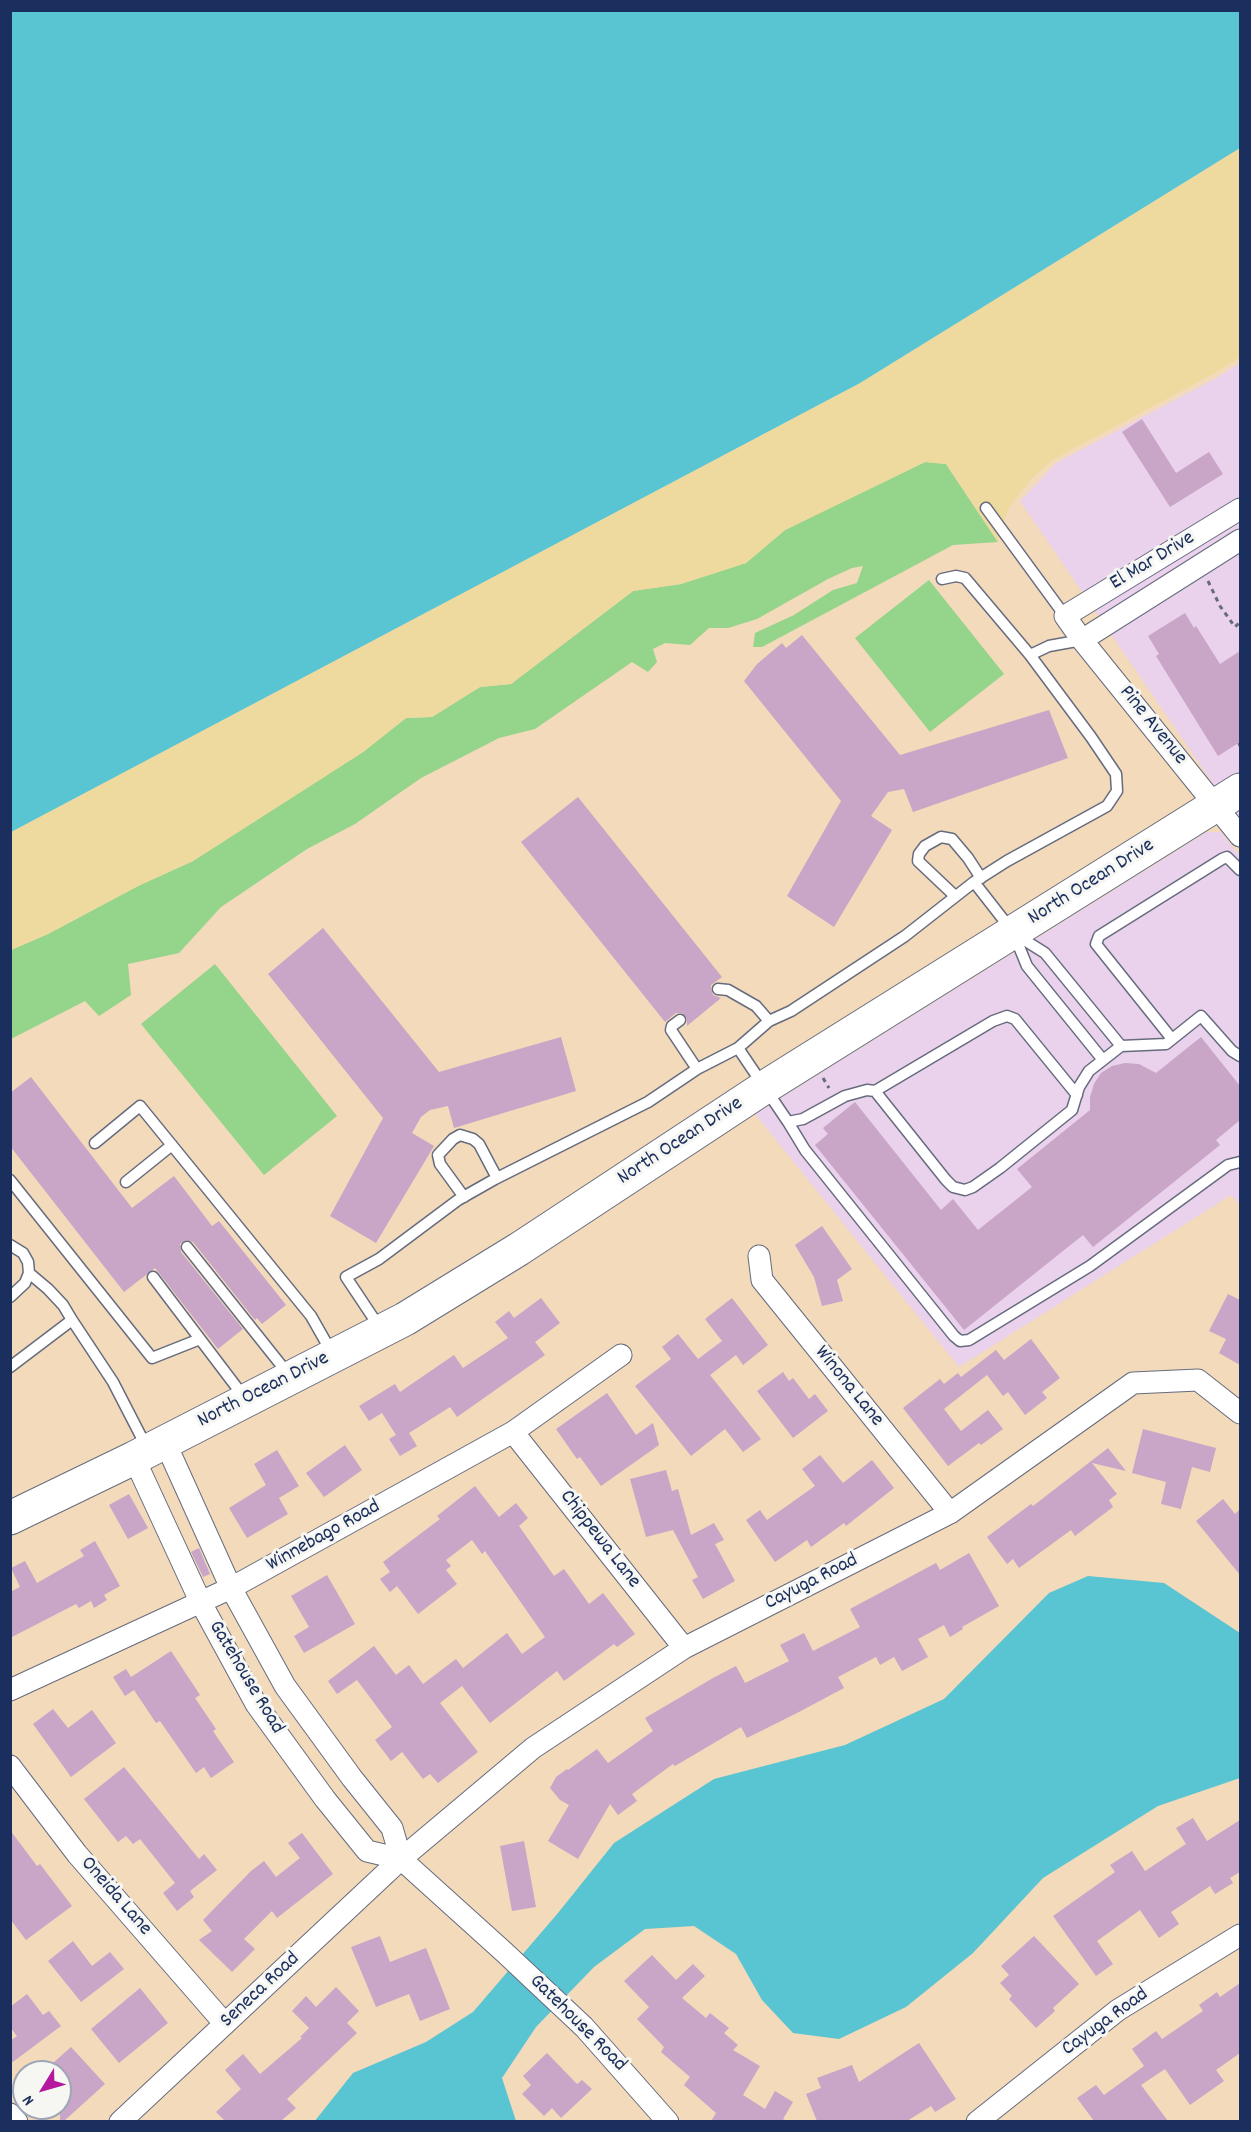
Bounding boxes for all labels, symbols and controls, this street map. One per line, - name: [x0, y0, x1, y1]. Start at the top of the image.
- street label: El Mar Drive: [1106, 527, 1200, 597]
- street label: Pine Avenue: [1112, 681, 1192, 771]
- street label: North Ocean Drive: [1024, 834, 1160, 932]
- street label: North Ocean Drive: [614, 1092, 748, 1192]
- street label: Winona Lane: [808, 1342, 888, 1432]
- street label: North Ocean Drive: [194, 1347, 334, 1435]
- street label: Chippewa Lane: [553, 1486, 645, 1594]
- street label: Winnebago Road: [263, 1495, 385, 1579]
- street label: Cayuga Road: [761, 1549, 863, 1617]
- street label: Gatehouse Road: [201, 1617, 289, 1739]
- street label: Oneida Lane: [74, 1852, 156, 1942]
- street label: Seneca Road: [216, 1948, 306, 2034]
- street label: Gatehouse Road: [523, 1970, 631, 2078]
- street label: Cayuga Road: [1058, 1983, 1154, 2063]
- north arrow: [12, 2060, 72, 2120]
- text: N: [17, 2090, 40, 2110]

